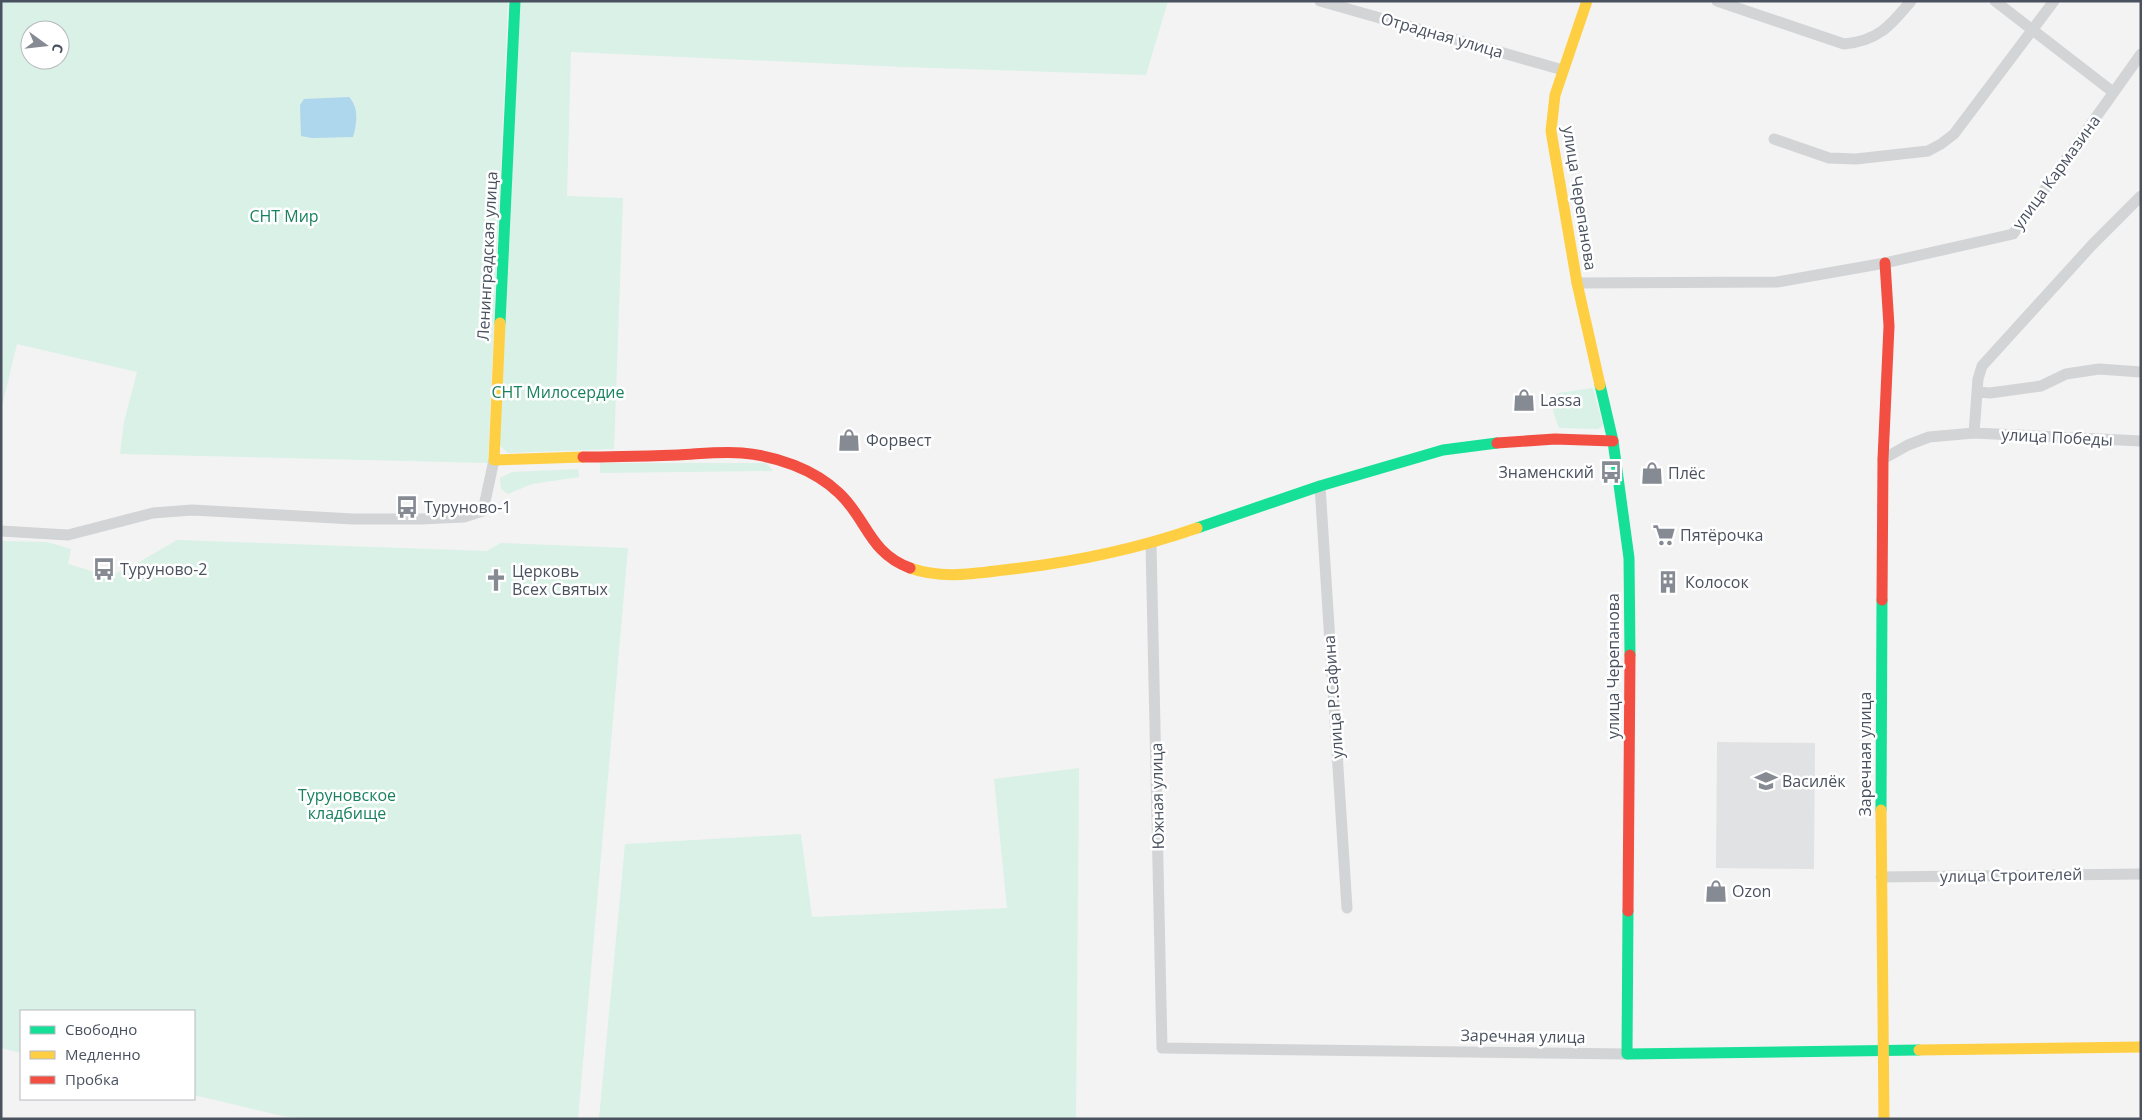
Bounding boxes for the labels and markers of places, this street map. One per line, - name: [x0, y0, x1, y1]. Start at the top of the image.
- shop icon: Lassa: [1511, 387, 1537, 413]
- place label: Lassa: [1540, 389, 1581, 411]
- shop icon: Форвест: [836, 427, 862, 453]
- place label: Форвест: [866, 429, 932, 451]
- bus stop icon: Знаменский: [1598, 459, 1624, 485]
- shop icon: Плёс: [1639, 460, 1665, 486]
- place label: Знаменский: [1499, 461, 1594, 483]
- place label: Плёс: [1668, 462, 1706, 484]
- bus stop icon: Туруново-1: [394, 494, 420, 520]
- place label: Туруново-1: [424, 496, 512, 518]
- supermarket icon: Пятёрочка: [1651, 522, 1677, 548]
- place label: Пятёрочка: [1680, 524, 1763, 546]
- bus stop icon: Туруново-2: [91, 556, 117, 582]
- place label: Туруново-2: [120, 558, 208, 580]
- place label: Церковь Всех Святых: [512, 560, 608, 600]
- church icon: Церковь Всех Святых: [483, 567, 509, 593]
- building icon: Колосок: [1655, 569, 1681, 595]
- place label: Колосок: [1685, 571, 1749, 593]
- school or university icon: Василёк: [1753, 768, 1779, 794]
- place label: Василёк: [1782, 770, 1846, 792]
- shop icon: Ozon: [1703, 878, 1729, 904]
- place label: Ozon: [1732, 880, 1771, 902]

